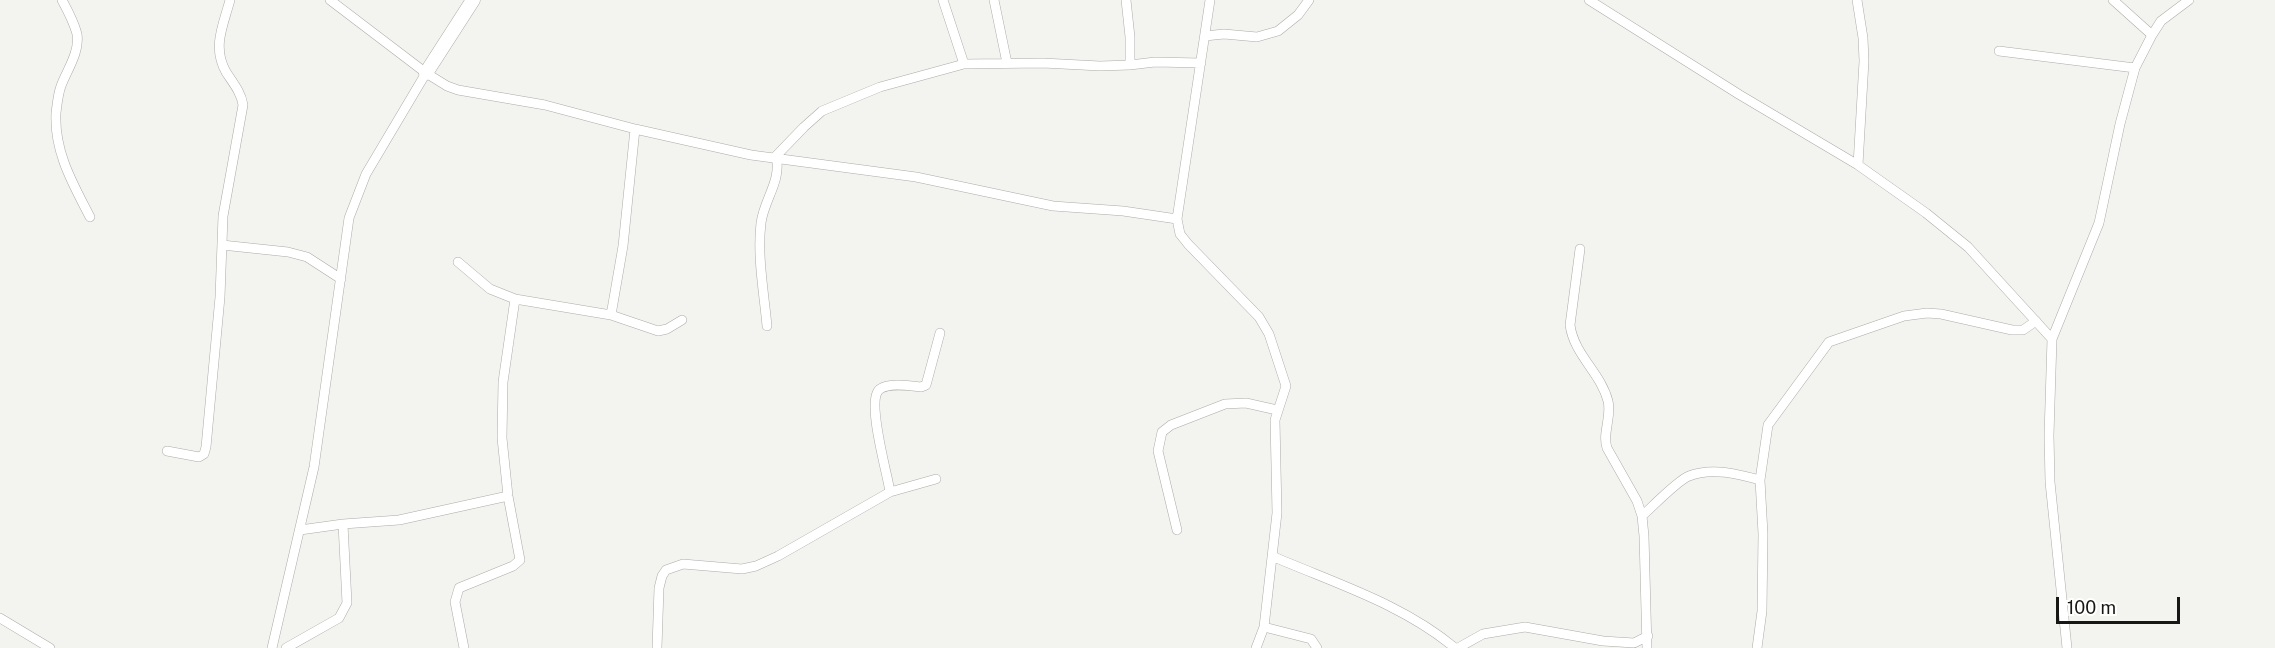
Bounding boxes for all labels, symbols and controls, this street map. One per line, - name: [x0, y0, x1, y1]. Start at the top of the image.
- scale bar: [2059, 585, 2184, 623]
- text: 100 m: [2067, 597, 2116, 618]

